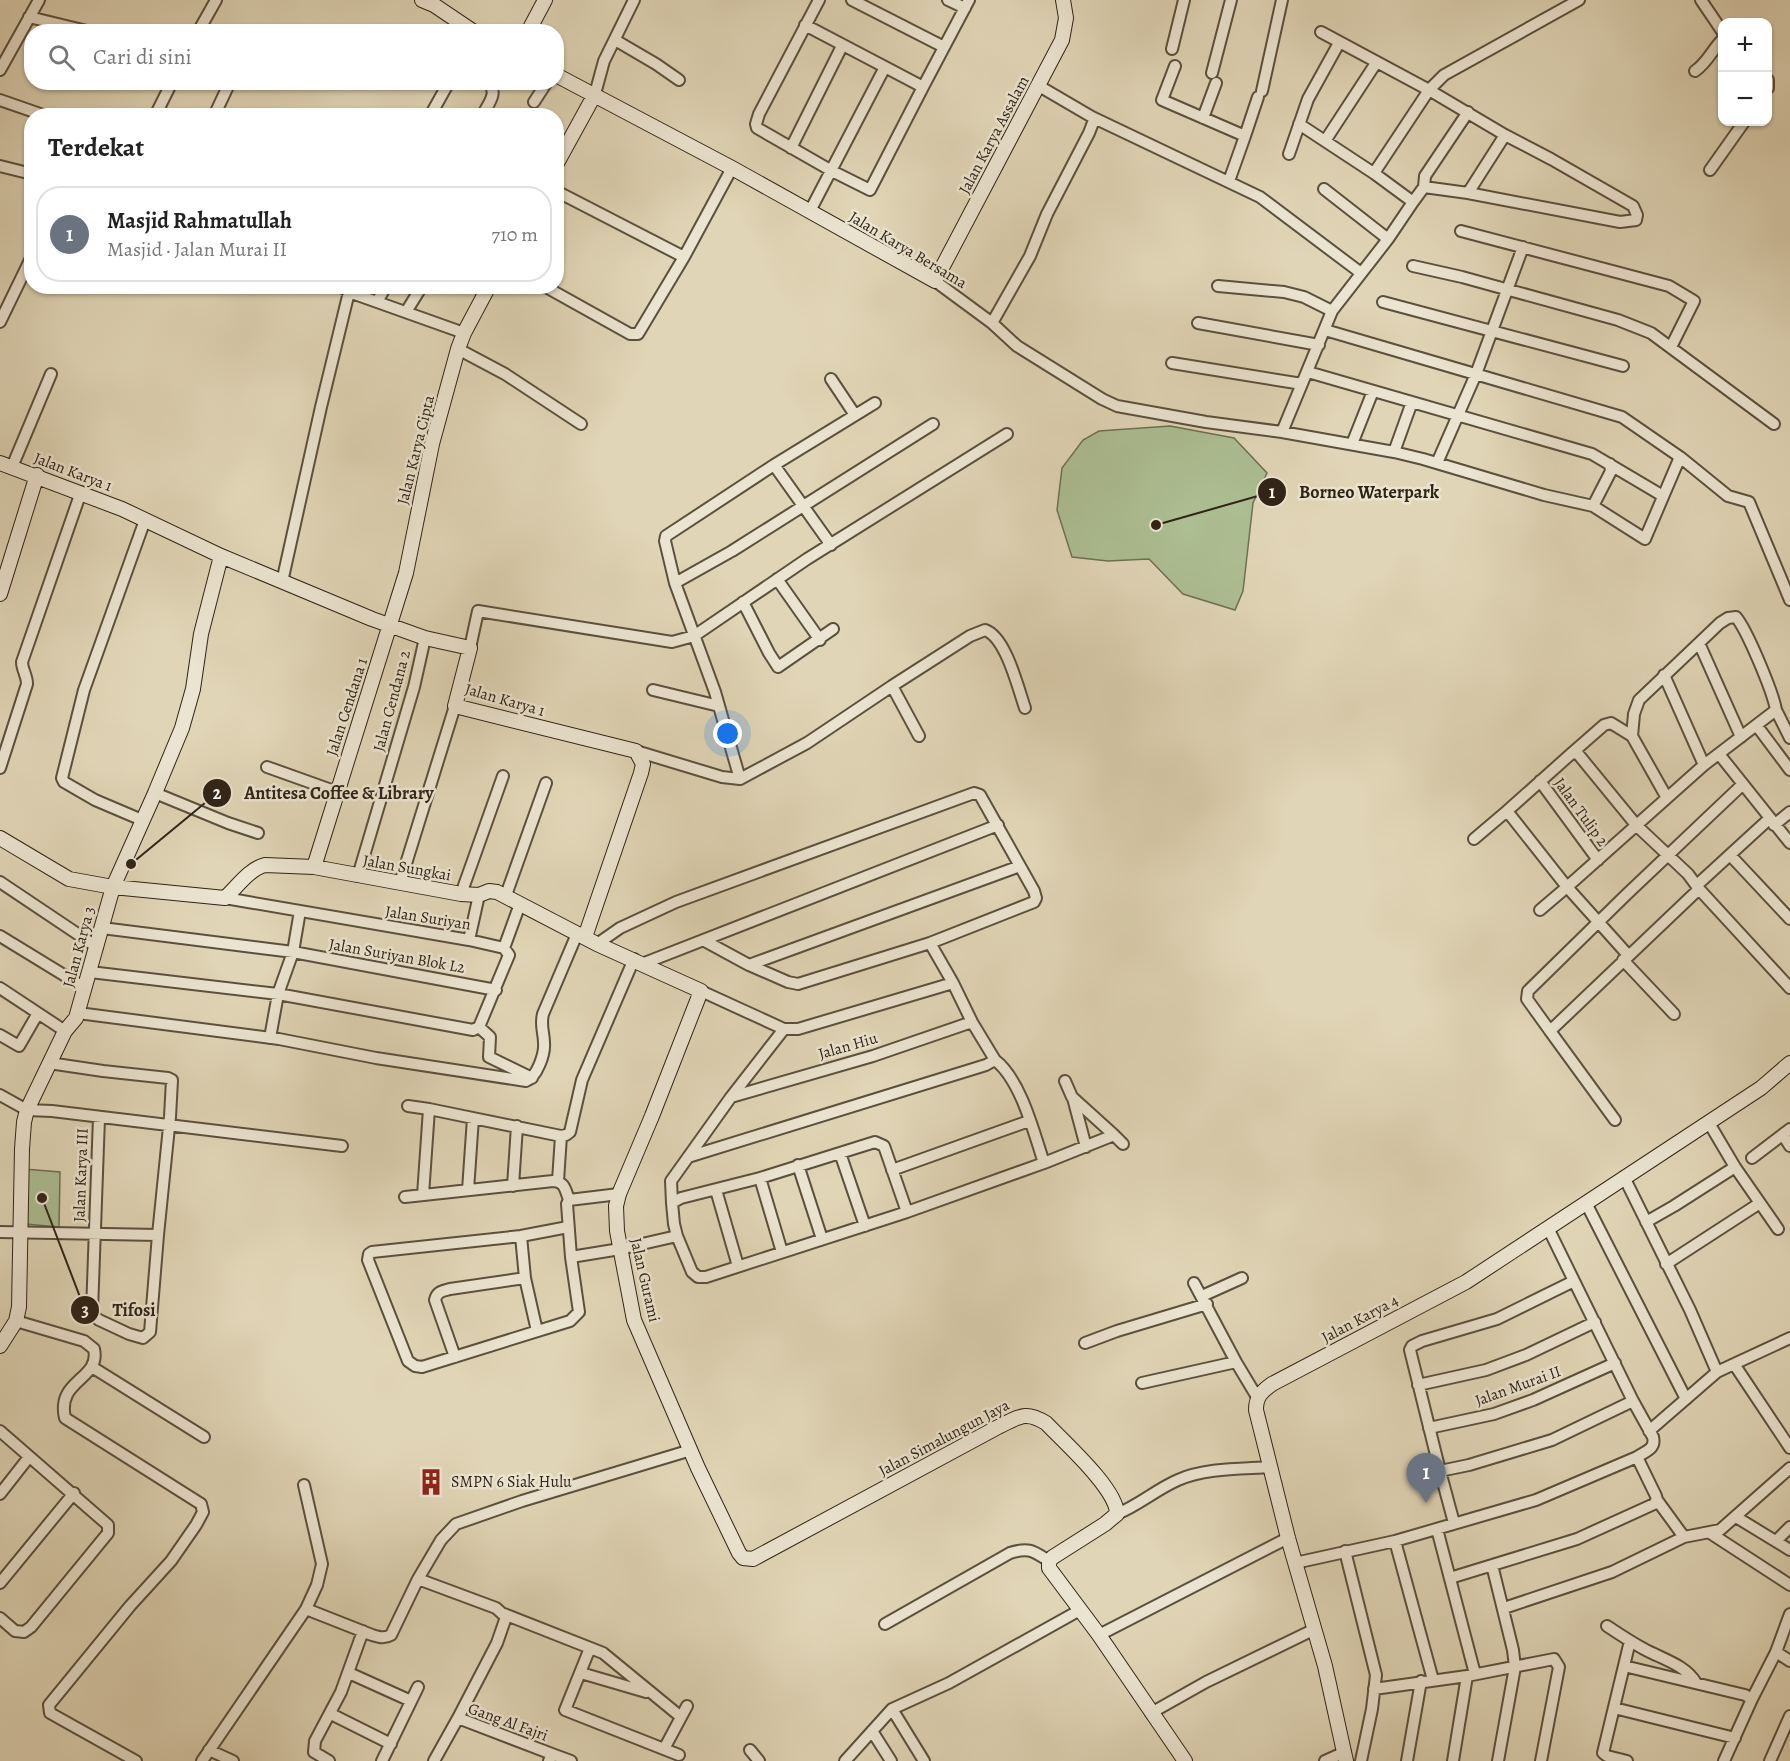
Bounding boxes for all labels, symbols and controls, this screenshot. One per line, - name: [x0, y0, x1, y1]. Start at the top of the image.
- map controls: [1718, 18, 1772, 126]
- button: +: [1718, 18, 1772, 72]
- search box: [24, 24, 564, 90]
- icon: search: [45, 41, 78, 74]
- text: Cari di sini: [93, 42, 192, 72]
- street label: Jalan Karya Assalam: [954, 72, 1034, 198]
- button: −: [1718, 72, 1772, 126]
- text: Terdekat: [48, 130, 144, 165]
- text: Masjid Rahmatullah: [107, 206, 292, 236]
- street label: Jalan Karya Bersama: [845, 206, 972, 294]
- text: 1: [66, 221, 73, 248]
- text: 710 m: [492, 221, 538, 248]
- text: Masjid · Jalan Murai II: [107, 236, 287, 263]
- street label: Jalan Karya Cipta: [392, 392, 440, 507]
- street label: Jalan Karya 1: [31, 447, 116, 497]
- callout: Borneo Waterpark: [1257, 474, 1451, 510]
- text: 1: [1269, 480, 1276, 504]
- text: Borneo Waterpark: [1299, 480, 1440, 504]
- street label: Jalan Cendana 2: [368, 647, 416, 754]
- street label: Jalan Cendana 1: [321, 655, 373, 759]
- street label: Jalan Karya 1: [462, 678, 548, 722]
- your location: [713, 719, 742, 748]
- street label: Jalan Tulip 2: [1549, 773, 1614, 851]
- callout: Antitesa Coffee & Library: [202, 775, 445, 811]
- text: 2: [213, 781, 222, 805]
- text: Antitesa Coffee & Library: [243, 781, 434, 805]
- street label: Jalan Sungkai: [361, 849, 453, 887]
- street label: Jalan Suriyan: [384, 900, 473, 936]
- street label: Jalan Karya 3: [58, 904, 100, 990]
- street label: Jalan Suriyan Blok L2: [327, 933, 467, 979]
- street label: Jalan Hiu: [816, 1027, 880, 1065]
- street label: Jalan Karya III: [68, 1128, 94, 1222]
- street label: Jalan Gurami: [625, 1236, 665, 1324]
- street label: Jalan Karya 4: [1318, 1290, 1402, 1348]
- callout: Tifosi: [70, 1292, 168, 1328]
- text: 3: [81, 1298, 89, 1322]
- text: Tifosi: [112, 1298, 156, 1322]
- street label: Jalan Murai II: [1472, 1360, 1564, 1412]
- street label: Jalan Simalungun Jaya: [875, 1394, 1014, 1482]
- pin: 1: [1406, 1454, 1446, 1503]
- building icon: SMPN 6 Siak Hulu: [416, 1467, 446, 1497]
- place label: SMPN 6 Siak Hulu: [451, 1471, 572, 1493]
- street label: Gang Al Fajri: [465, 1697, 551, 1747]

